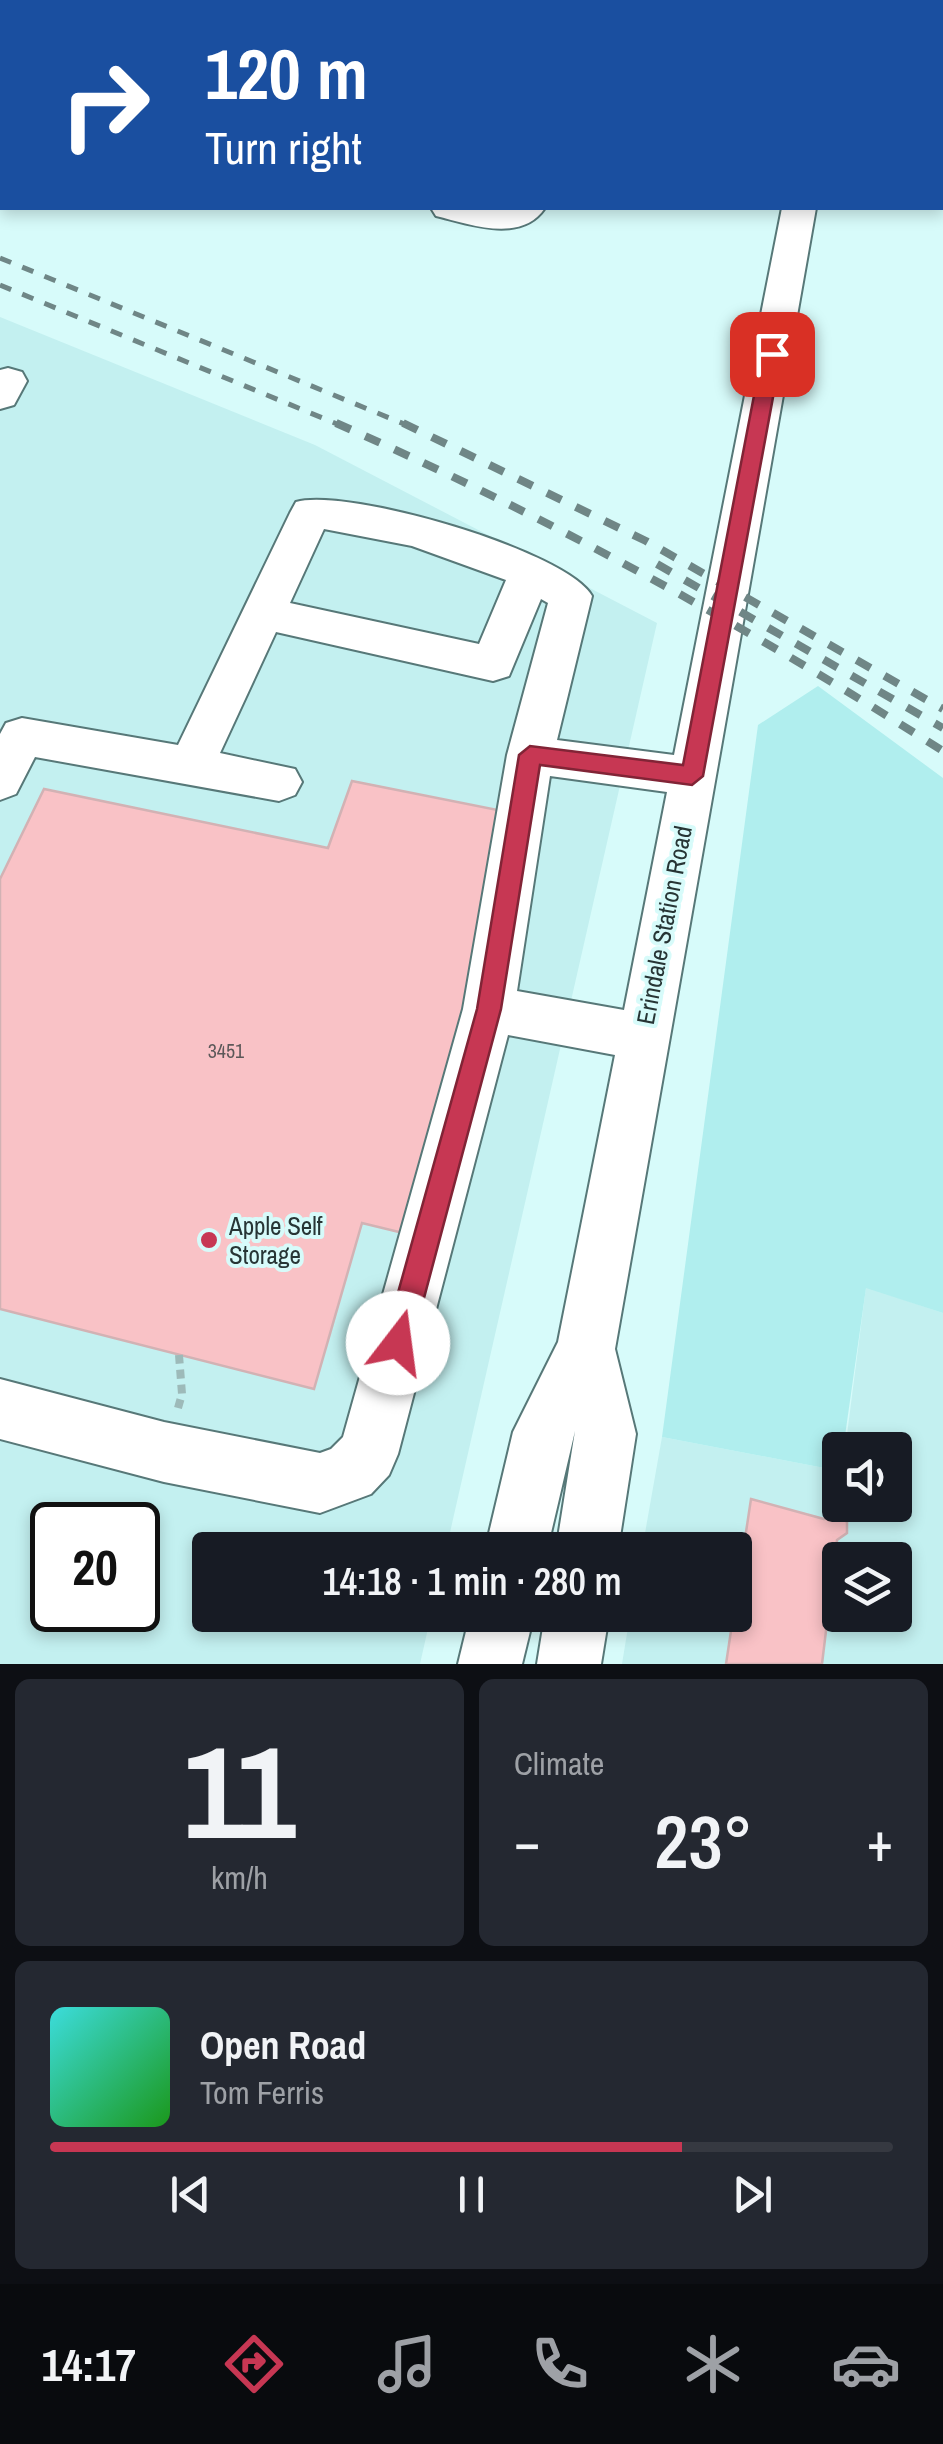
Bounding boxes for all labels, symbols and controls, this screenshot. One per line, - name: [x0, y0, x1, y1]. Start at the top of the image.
- text: 120 m: [205, 27, 368, 121]
- icon: right: [40, 40, 170, 170]
- text: Turn right: [205, 117, 362, 178]
- pin: [730, 312, 815, 397]
- icon: arrive: [745, 327, 800, 382]
- street label: Erindale Station Road: [628, 823, 700, 1027]
- house number: 3451: [208, 1037, 244, 1064]
- place label: Apple Self Storage: [228, 1209, 323, 1272]
- marker: Apple Self Storage: [198, 1229, 220, 1251]
- position arrow: [346, 1291, 450, 1395]
- map controls: [822, 1432, 912, 1632]
- button: sound: [822, 1432, 912, 1522]
- speed limit sign: 20: [30, 1502, 160, 1632]
- button: layers: [822, 1542, 912, 1632]
- text: 14:18 · 1 min · 280 m: [322, 1556, 622, 1607]
- text: 11: [183, 1703, 296, 1879]
- text: Climate: [514, 1742, 604, 1785]
- text: 23°: [654, 1790, 753, 1891]
- text: −: [514, 1804, 540, 1878]
- text: +: [867, 1804, 893, 1878]
- text: km/h: [211, 1856, 268, 1899]
- text: Open Road: [200, 2020, 366, 2071]
- text: Tom Ferris: [200, 2071, 324, 2114]
- icon: previous: [163, 2167, 218, 2222]
- icon: pause: [444, 2167, 499, 2222]
- icon: next: [725, 2167, 780, 2222]
- icon: directions: [219, 2329, 289, 2399]
- icon: music: [372, 2329, 442, 2399]
- icon: phone: [525, 2329, 595, 2399]
- icon: climate: [678, 2329, 748, 2399]
- icon: car: [831, 2329, 901, 2399]
- text: 14:17: [42, 2334, 136, 2395]

